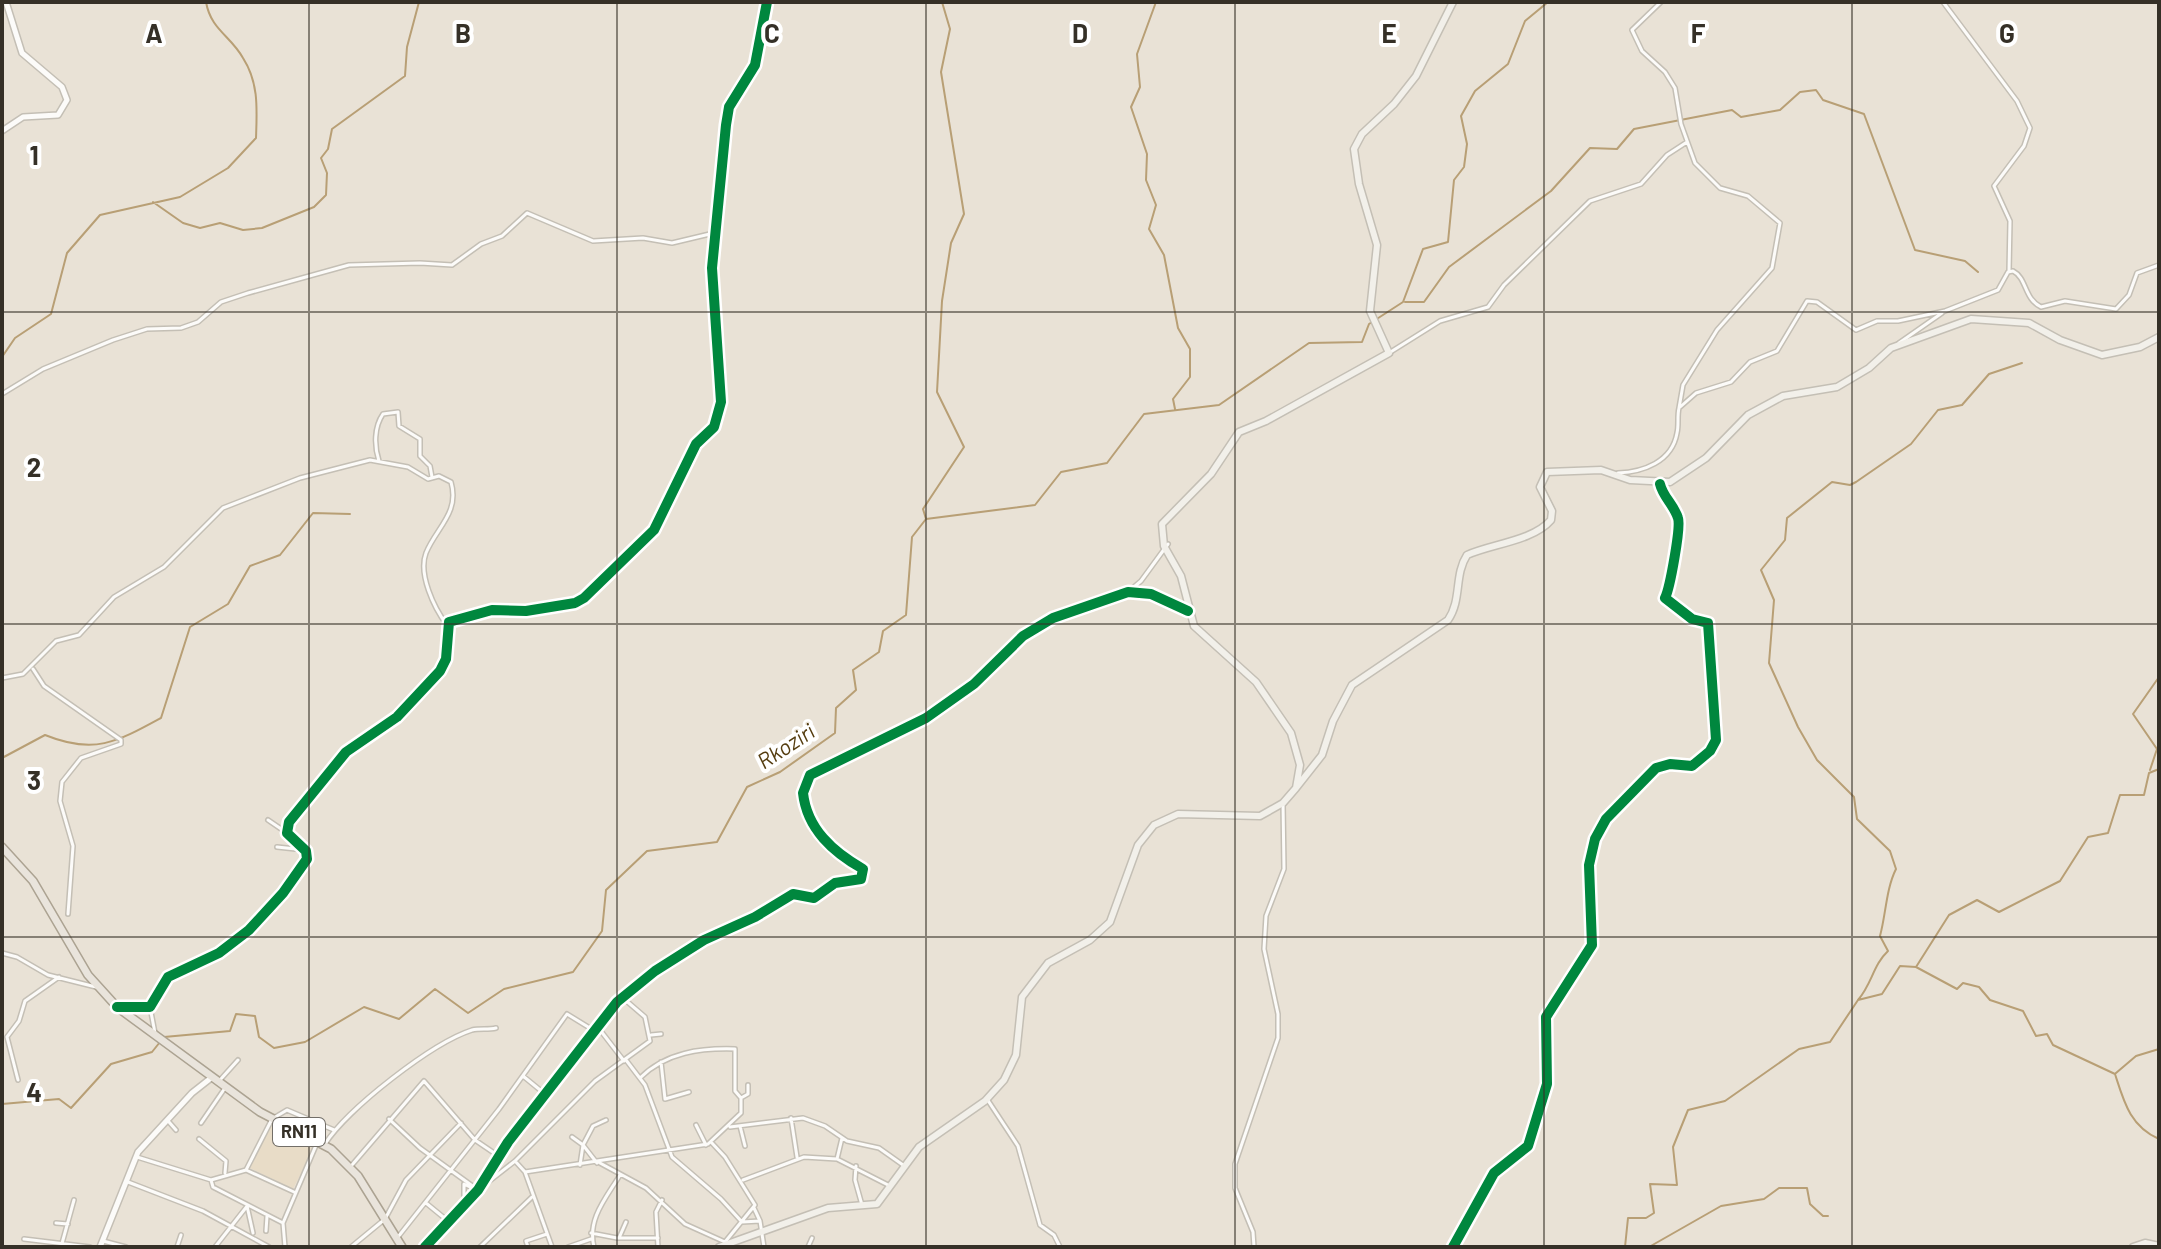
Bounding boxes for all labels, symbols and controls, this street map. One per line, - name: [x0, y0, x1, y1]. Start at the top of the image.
- text: A: [145, 17, 163, 48]
- text: B: [455, 17, 471, 48]
- text: C: [764, 17, 780, 48]
- text: D: [1072, 17, 1088, 48]
- text: E: [1381, 17, 1397, 48]
- text: F: [1691, 17, 1706, 48]
- text: G: [1999, 17, 2015, 48]
- text: 1: [29, 139, 39, 170]
- text: 2: [27, 451, 41, 482]
- water label: Rkoziri: [752, 717, 819, 773]
- text: 3: [27, 764, 41, 795]
- text: 4: [26, 1076, 42, 1107]
- road number: RN11: [273, 1118, 325, 1146]

